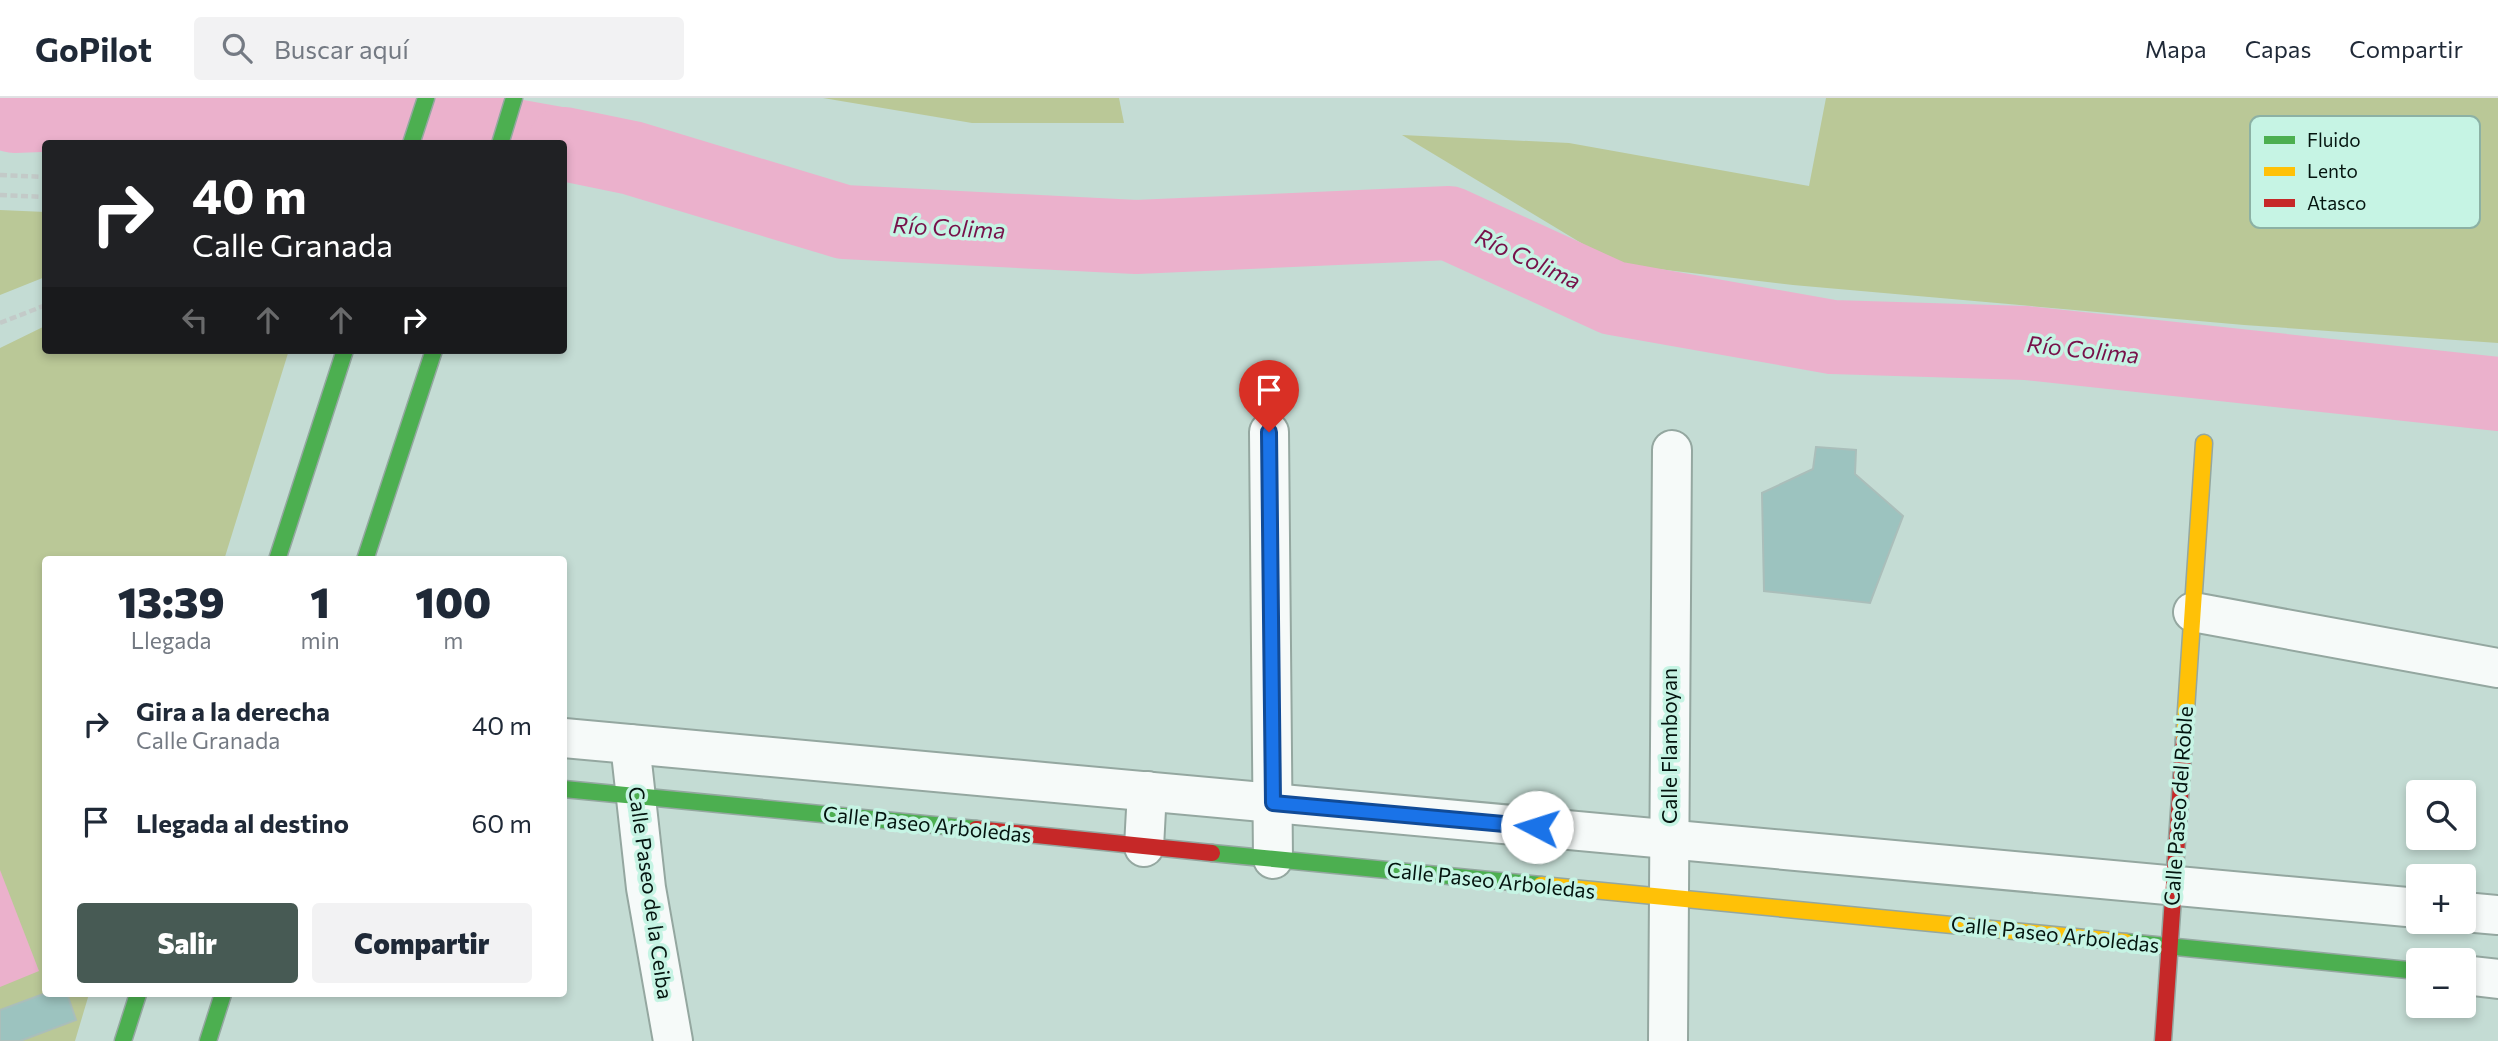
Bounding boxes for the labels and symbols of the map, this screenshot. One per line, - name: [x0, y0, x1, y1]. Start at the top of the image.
- legend: [2250, 116, 2480, 228]
- text: Fluido: [2307, 128, 2361, 151]
- text: Lento: [2307, 159, 2358, 182]
- text: Atasco: [2307, 191, 2366, 214]
- water label: Río Colima: [892, 210, 1006, 244]
- water label: Río Colima: [1471, 222, 1585, 295]
- water label: Río Colima: [2026, 329, 2141, 369]
- pin: [1239, 360, 1299, 432]
- street label: Calle Flamboyan: [1656, 668, 1681, 824]
- street label: Calle Paseo del Roble: [2158, 705, 2197, 906]
- street label: Calle Paseo de la Ceiba: [624, 785, 679, 1001]
- position arrow: [1500, 790, 1574, 864]
- street label: Calle Paseo Arboledas: [822, 800, 1033, 847]
- street label: Calle Paseo Arboledas: [1386, 856, 1597, 903]
- street label: Calle Paseo Arboledas: [1950, 910, 2161, 957]

